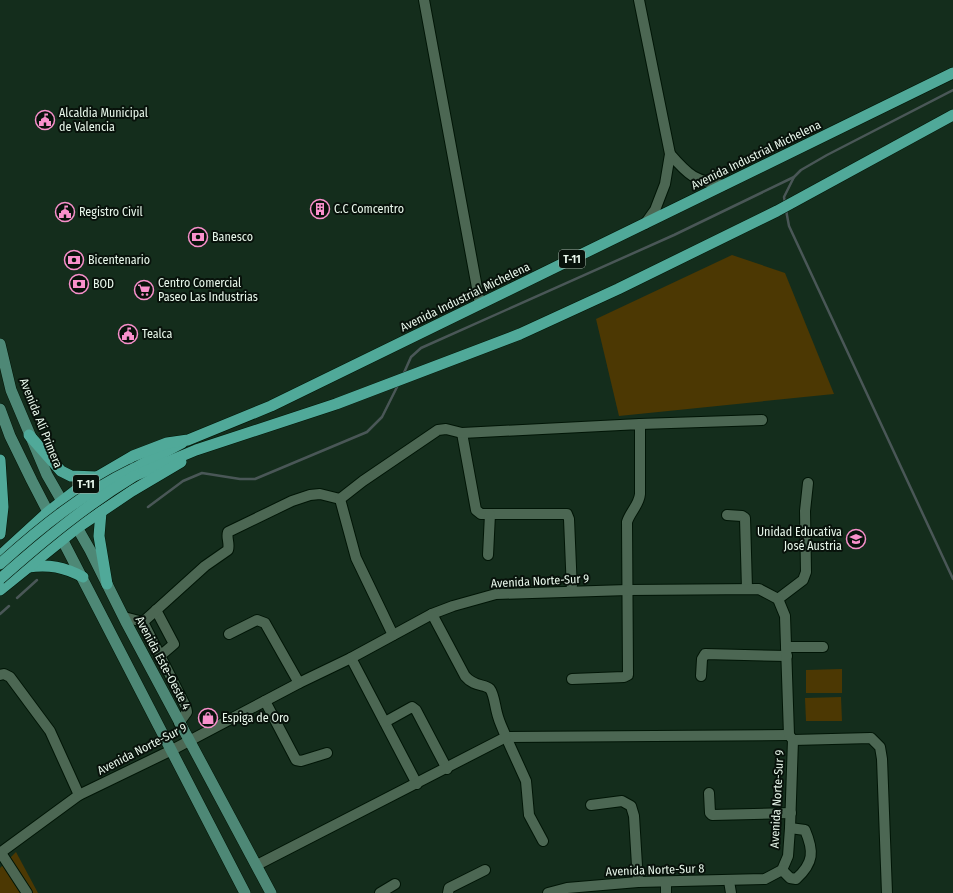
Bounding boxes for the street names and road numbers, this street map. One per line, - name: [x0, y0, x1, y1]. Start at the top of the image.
- street label: Avenida Industrial Michelena: [689, 117, 823, 193]
- road number: T-11: [559, 250, 585, 268]
- street label: Avenida Industrial Michelena: [398, 259, 532, 335]
- street label: Avenida Alí Primera: [17, 376, 65, 470]
- road number: T-11: [73, 475, 99, 493]
- street label: Avenida Norte-Sur 9: [490, 571, 590, 591]
- street label: Avenida Este-Oeste 4: [132, 614, 194, 712]
- street label: Avenida Norte-Sur 9: [95, 720, 189, 778]
- street label: Avenida Norte-Sur 9: [767, 749, 787, 849]
- street label: Avenida Norte-Sur 8: [605, 861, 705, 879]

